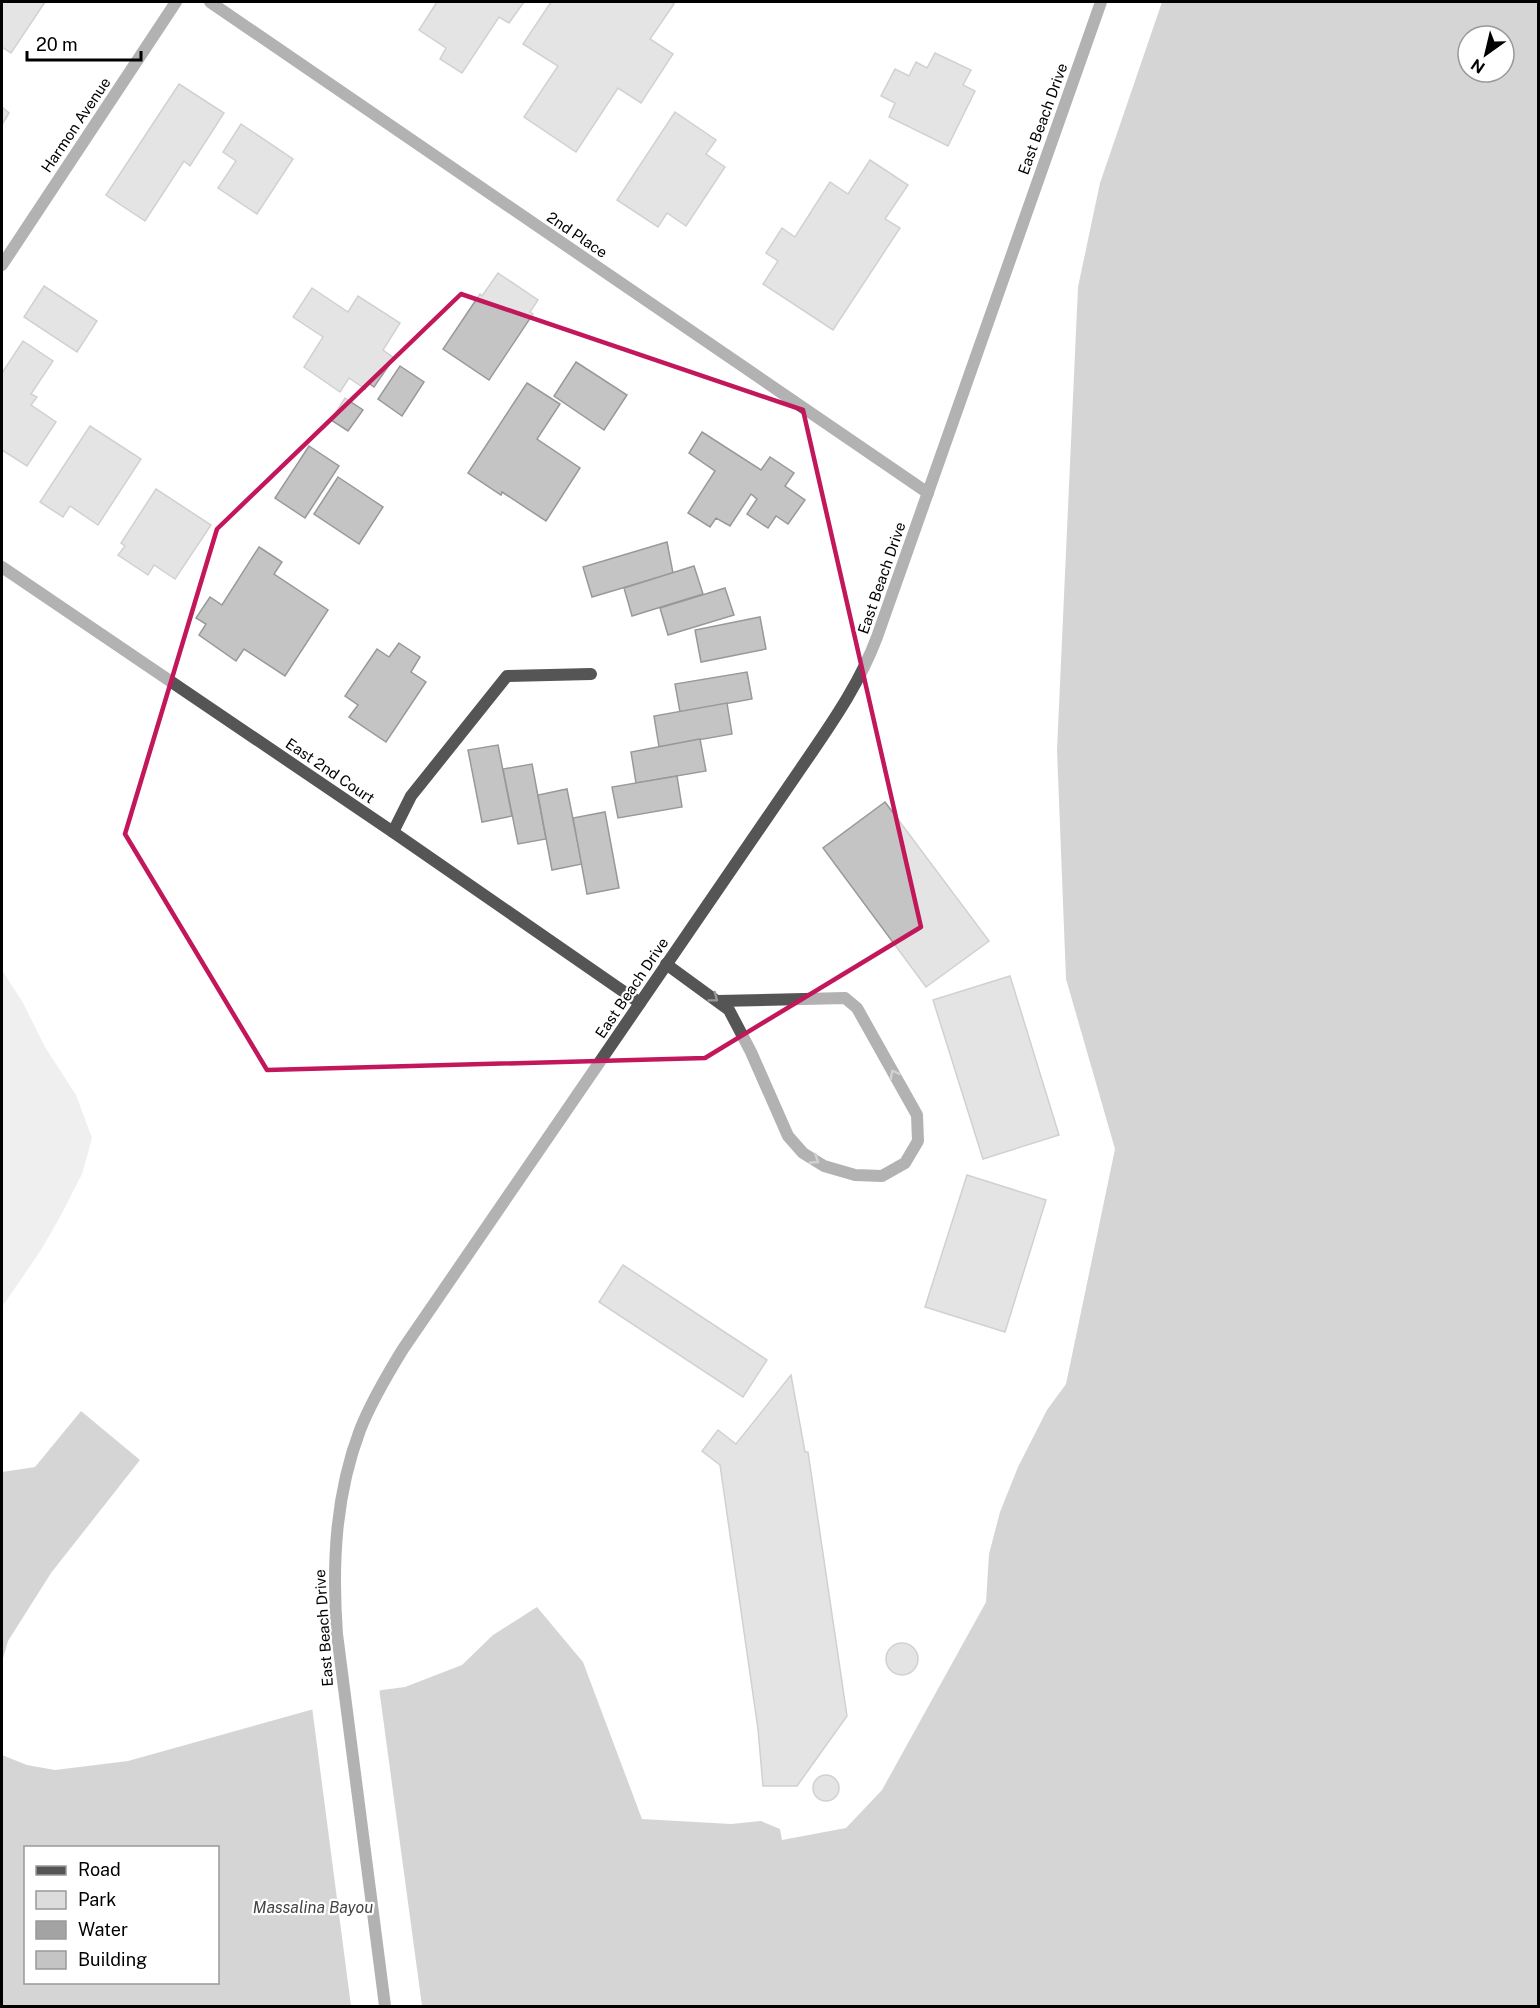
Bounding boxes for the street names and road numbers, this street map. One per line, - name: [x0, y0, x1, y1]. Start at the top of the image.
- street label: East Beach Drive: [1014, 61, 1071, 177]
- street label: Harmon Avenue: [38, 74, 114, 175]
- street label: 2nd Place: [544, 208, 611, 261]
- street label: East Beach Drive: [854, 520, 909, 636]
- street label: East 2nd Court: [283, 735, 378, 807]
- street label: East Beach Drive: [592, 934, 671, 1041]
- street label: East Beach Drive: [311, 1569, 336, 1687]

